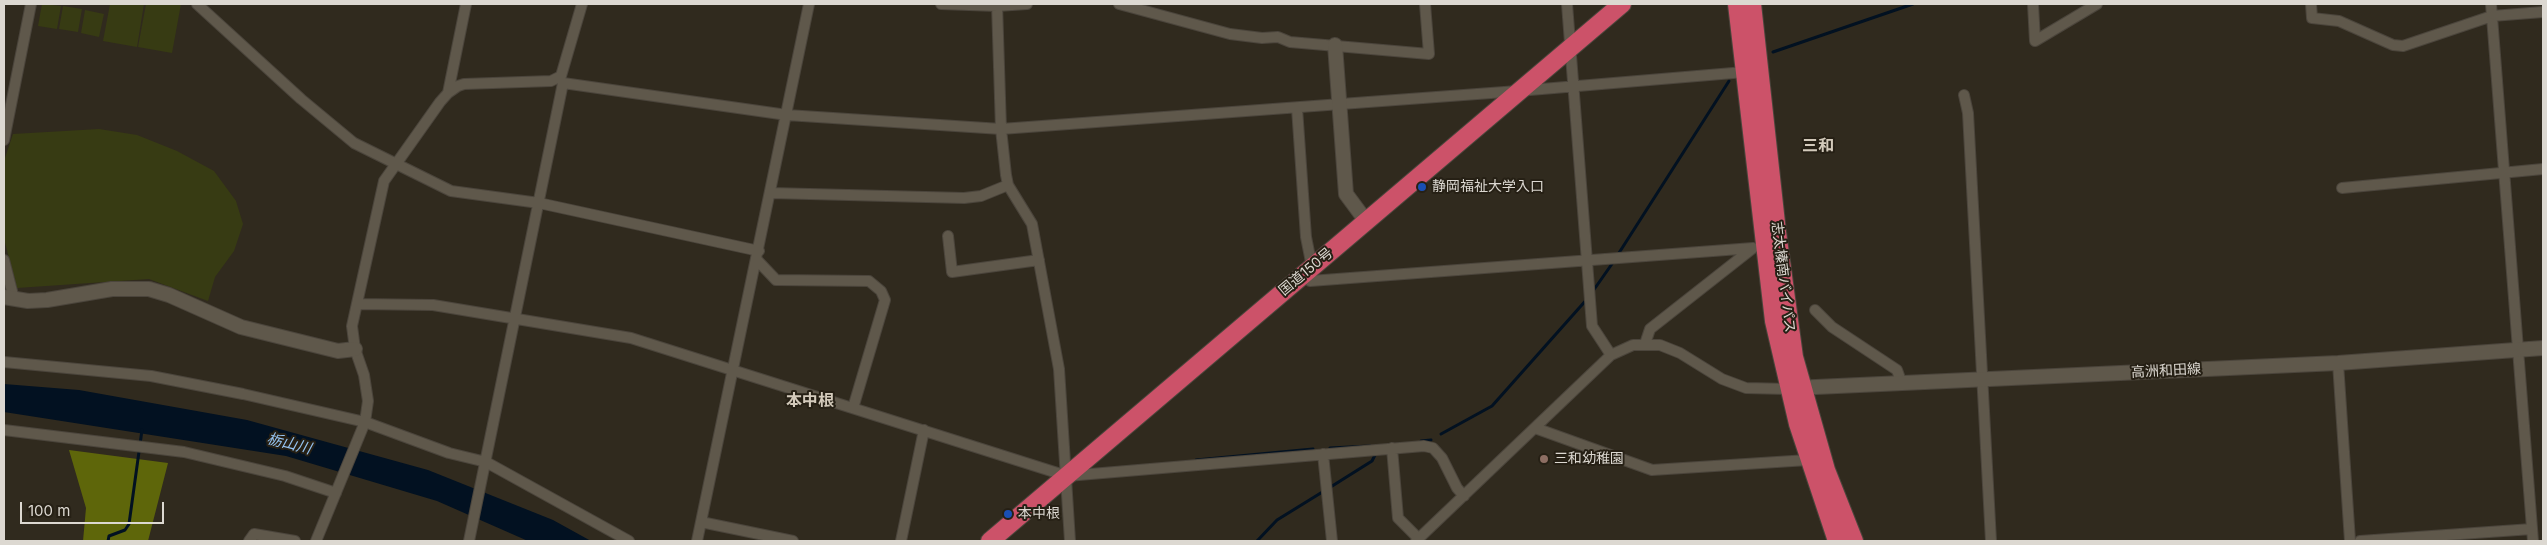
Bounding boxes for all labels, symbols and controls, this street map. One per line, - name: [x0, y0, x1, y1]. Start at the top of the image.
- district label: 三和: [1802, 136, 1834, 156]
- place label: 静岡福祉大学入口: [1432, 179, 1544, 195]
- marker: 静岡福祉大学入口: [1416, 181, 1428, 193]
- street label: 志太榛南バイパス: [1768, 220, 1798, 334]
- street label: 国道150号: [1276, 245, 1336, 299]
- street label: 高洲和田線: [2131, 361, 2201, 381]
- district label: 本中根: [786, 391, 834, 411]
- water label: 栃山川: [265, 430, 313, 458]
- place label: 三和幼稚園: [1554, 451, 1624, 467]
- marker: 三和幼稚園: [1538, 453, 1550, 465]
- scale bar: [22, 492, 166, 524]
- text: 100 m: [28, 501, 70, 520]
- place label: 本中根: [1018, 506, 1060, 522]
- marker: 本中根: [1002, 508, 1014, 520]

